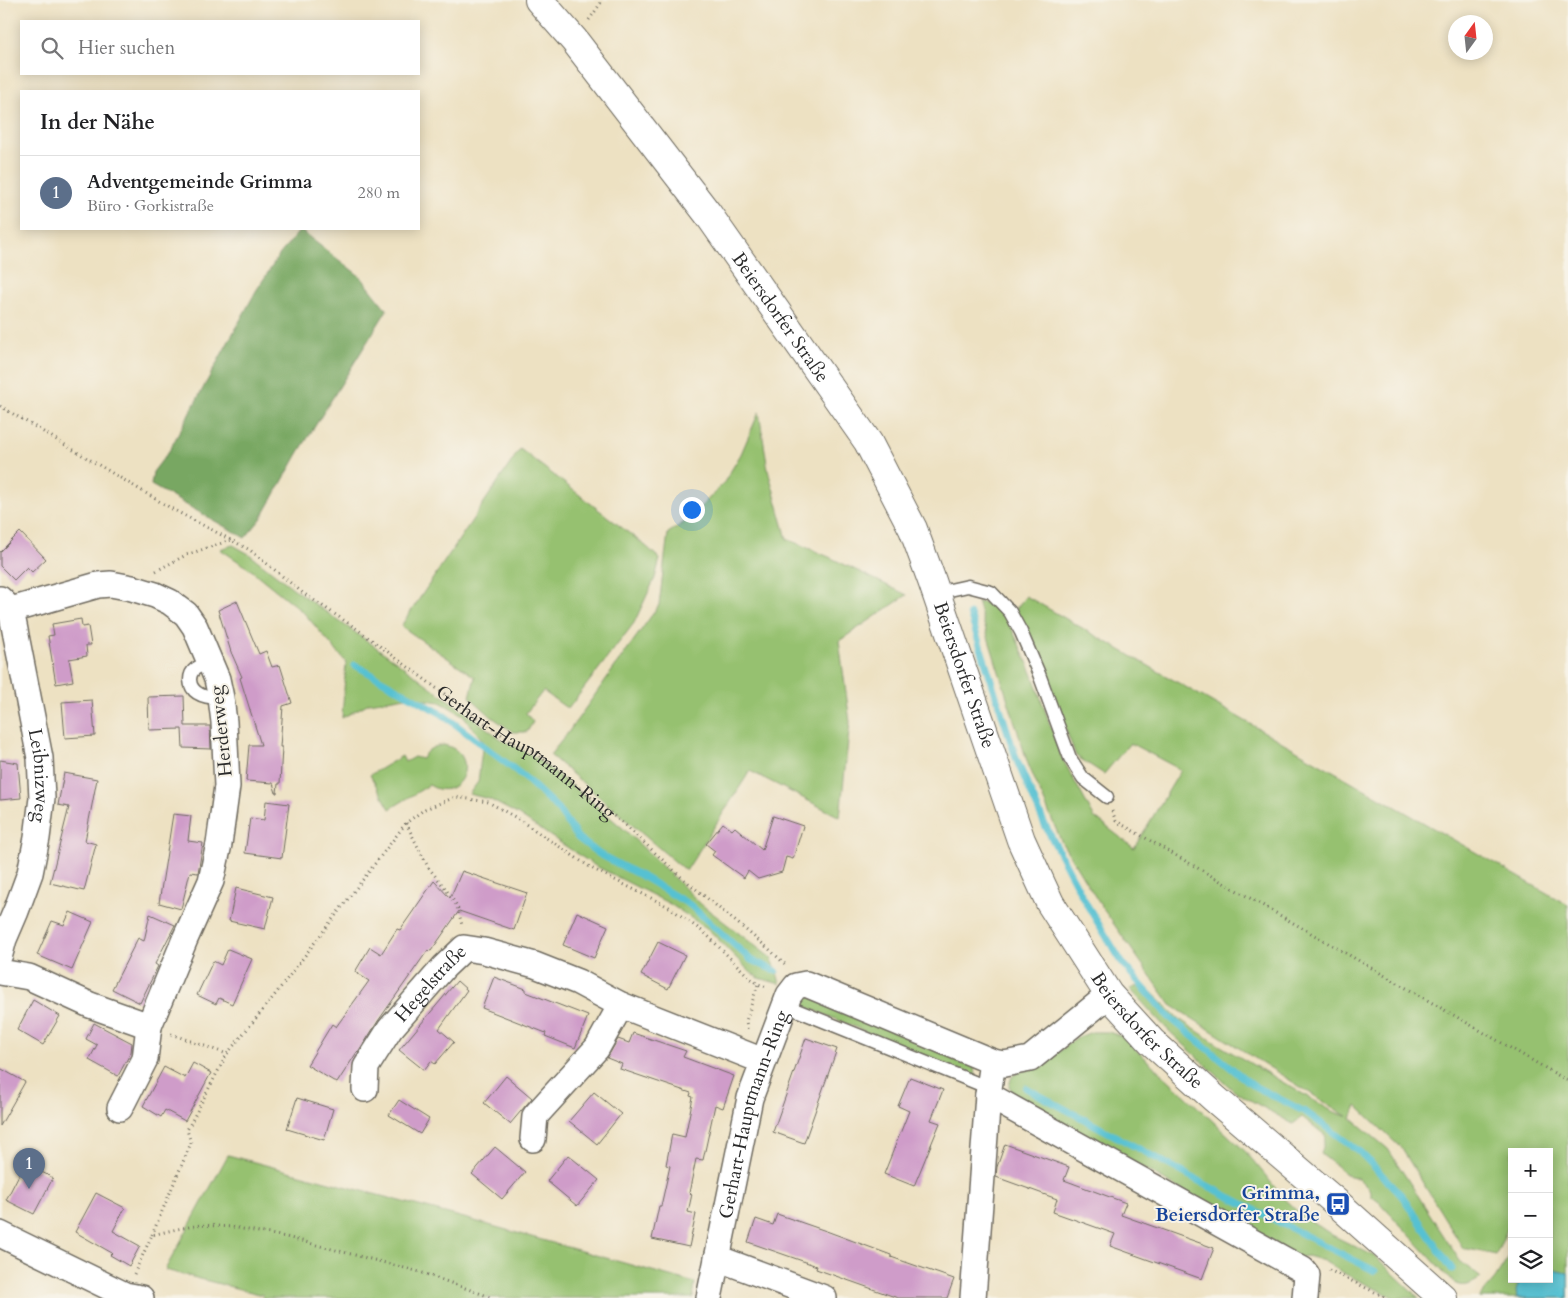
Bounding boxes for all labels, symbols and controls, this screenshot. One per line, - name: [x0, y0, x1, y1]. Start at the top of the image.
- north arrow: [1448, 15, 1493, 60]
- search box: [20, 20, 420, 75]
- icon: search: [38, 34, 66, 62]
- text: Hier suchen: [78, 35, 175, 61]
- text: In der Nähe: [40, 108, 155, 137]
- text: Adventgemeinde Grimma: [87, 169, 312, 195]
- text: 1: [52, 182, 60, 204]
- text: 280 m: [358, 182, 400, 204]
- text: Büro · Gorkistraße: [87, 195, 214, 217]
- street label: Beiersdorfer Straße: [726, 247, 835, 388]
- your location: [679, 497, 705, 523]
- street label: Beiersdorfer Straße: [927, 598, 1002, 752]
- street label: Gerhart-Hauptmann-Ring: [431, 679, 621, 826]
- street label: Herderweg: [203, 684, 239, 778]
- street label: Leibnizweg: [22, 726, 55, 825]
- street label: Hegelstraße: [389, 939, 472, 1028]
- street label: Beiersdorfer Straße: [1085, 967, 1209, 1095]
- street label: Gerhart-Hauptmann-Ring: [713, 1006, 795, 1221]
- pin: 1: [13, 1148, 45, 1189]
- map controls: [1508, 1148, 1553, 1283]
- button: +: [1508, 1148, 1553, 1193]
- place label: Grimma, Beiersdorfer Straße: [1155, 1180, 1320, 1228]
- bus stop icon: Grimma, Beiersdorfer Straße: [1325, 1191, 1351, 1217]
- button: −: [1508, 1193, 1553, 1238]
- button: layers: [1508, 1238, 1553, 1283]

